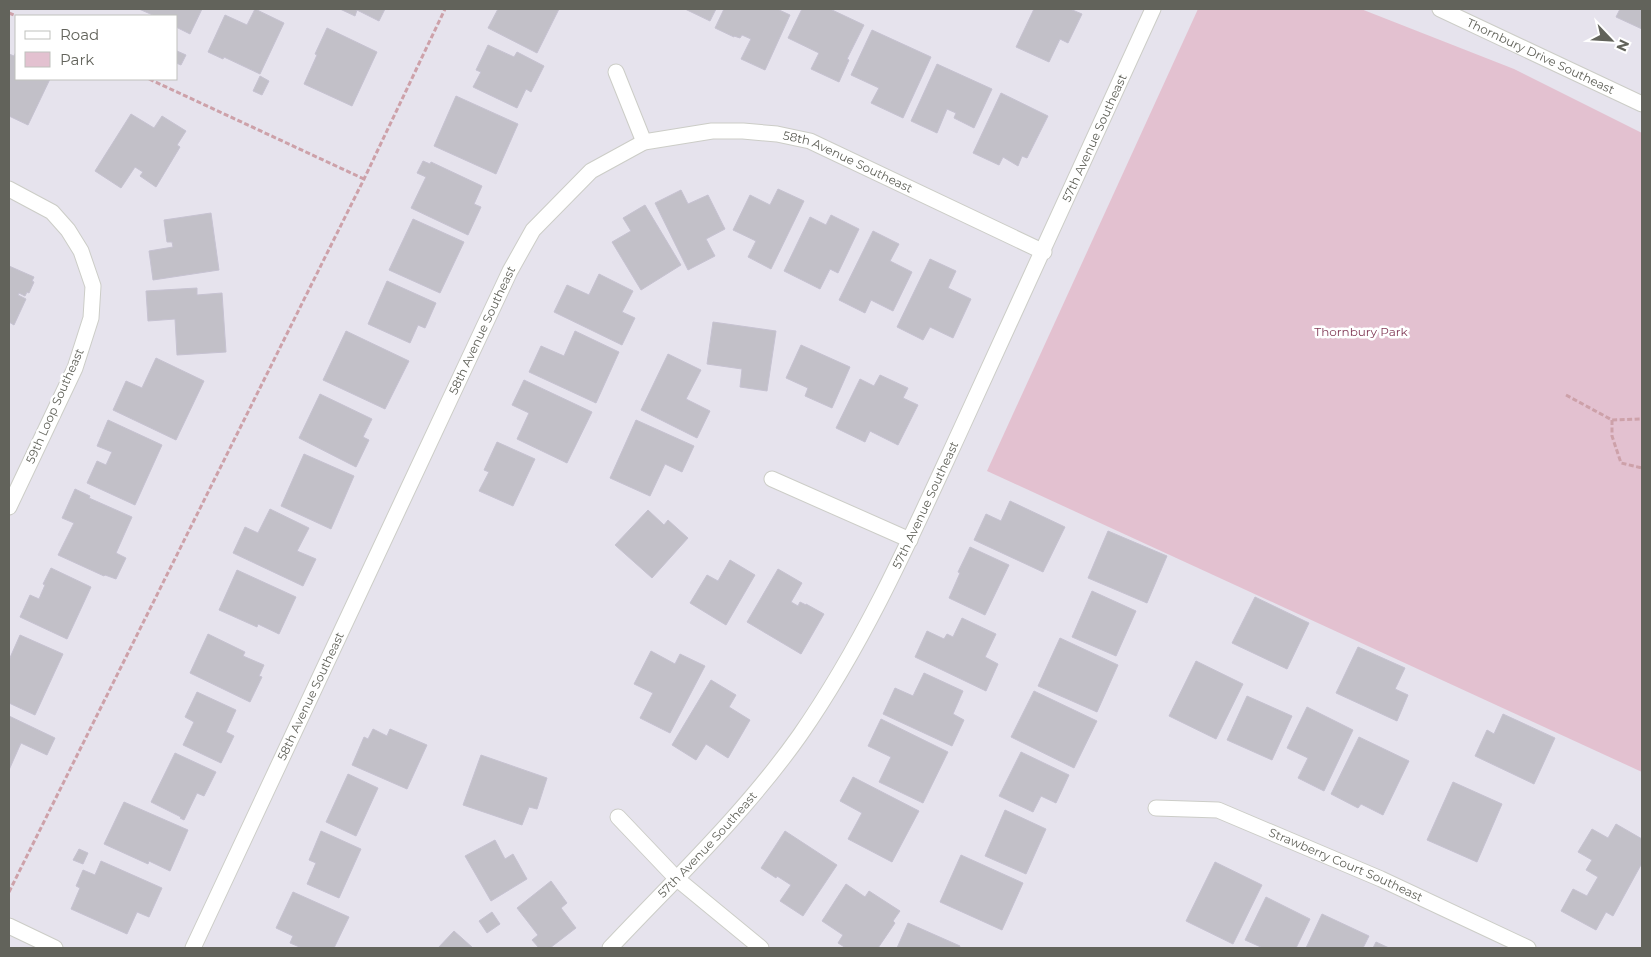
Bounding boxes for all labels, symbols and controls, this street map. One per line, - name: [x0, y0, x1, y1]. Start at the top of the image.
- legend: [15, 15, 178, 80]
- street label: Thornbury Drive Southeast: [1464, 15, 1617, 97]
- north arrow: [1586, 15, 1636, 65]
- text: Road: [60, 25, 99, 44]
- text: N: [1612, 37, 1633, 54]
- text: Park: [60, 50, 94, 69]
- street label: 57th Avenue Southeast: [1059, 71, 1130, 204]
- street label: 58th Avenue Southeast: [782, 127, 915, 196]
- street label: 58th Avenue Southeast: [445, 263, 518, 397]
- park label: Thornbury Park: [1314, 324, 1408, 339]
- street label: 59th Loop Southeast: [22, 346, 87, 466]
- street label: 57th Avenue Southeast: [889, 439, 961, 571]
- street label: 58th Avenue Southeast: [274, 629, 347, 763]
- street label: 57th Avenue Southeast: [654, 788, 760, 901]
- street label: Strawberry Court Southeast: [1267, 824, 1425, 905]

